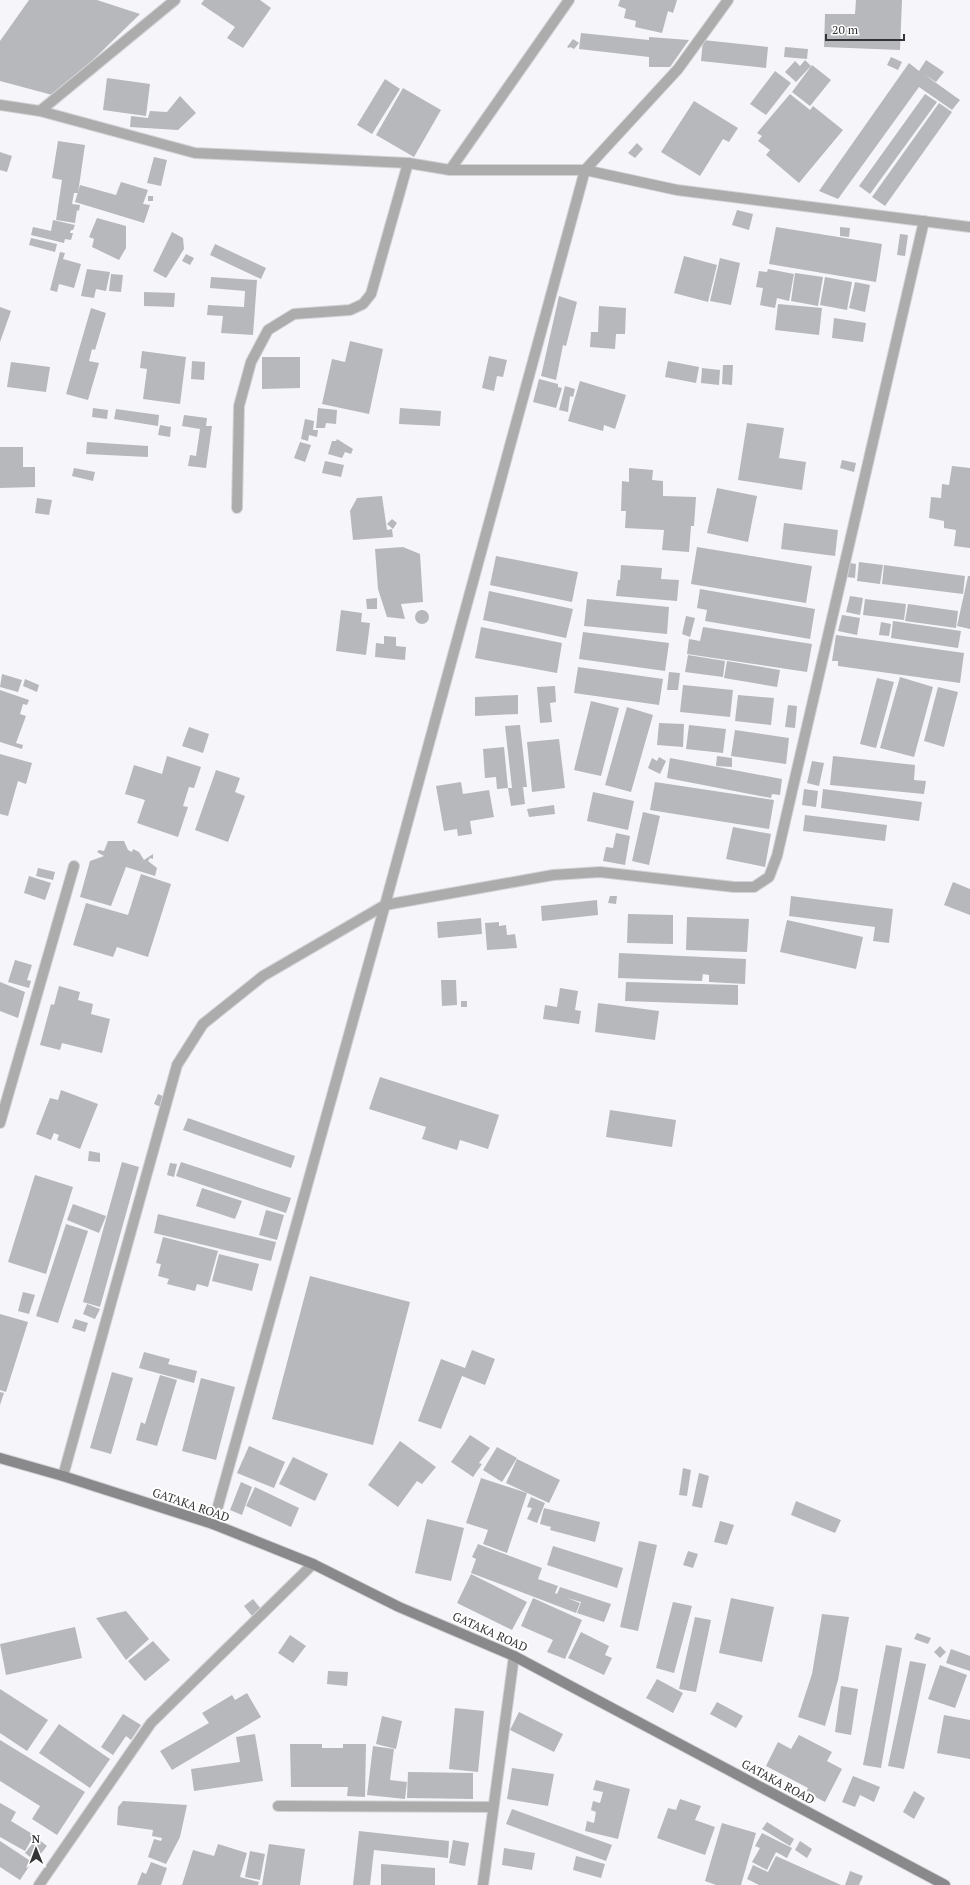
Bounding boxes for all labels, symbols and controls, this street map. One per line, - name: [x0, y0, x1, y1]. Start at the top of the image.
- scale bar: [826, 16, 904, 42]
- text: 20 m: [832, 22, 859, 37]
- street label: GATAKA ROAD: [151, 1484, 232, 1525]
- street label: GATAKA ROAD: [450, 1608, 530, 1655]
- street label: GATAKA ROAD: [739, 1756, 817, 1807]
- north arrow: [16, 1829, 56, 1869]
- text: N: [32, 1832, 41, 1846]

